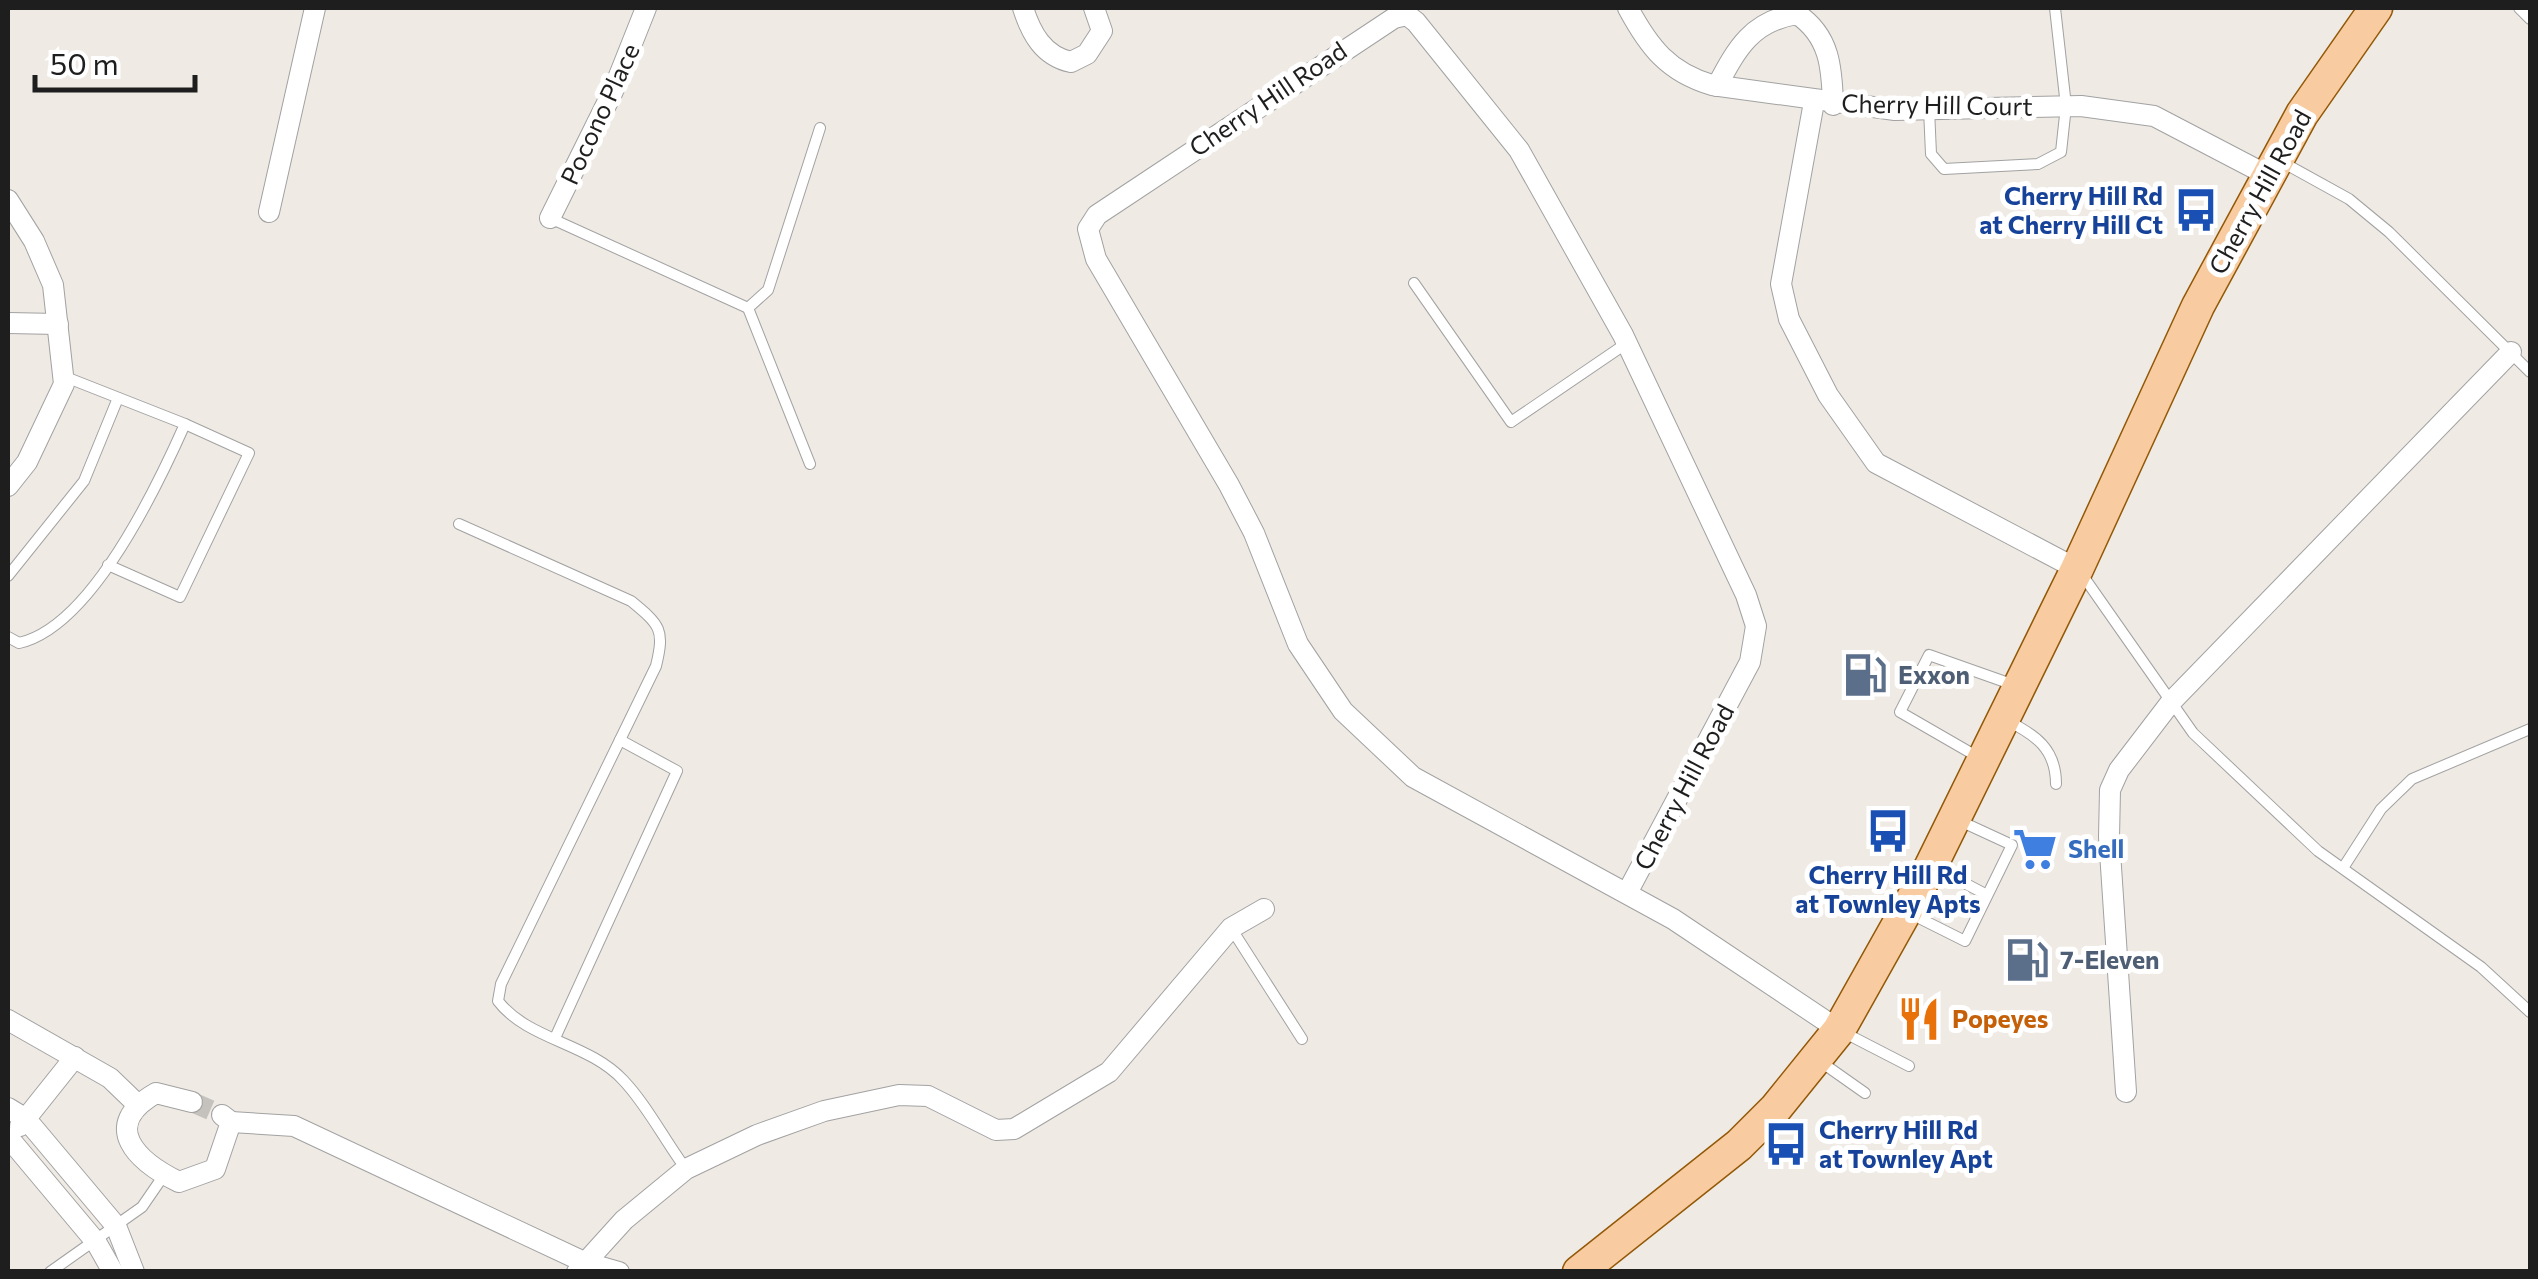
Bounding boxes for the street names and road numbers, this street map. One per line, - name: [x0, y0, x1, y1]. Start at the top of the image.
- street label: Cherry Hill Road: [1183, 34, 1352, 162]
- street label: Pocono Place: [553, 38, 645, 189]
- street label: Cherry Hill Court: [1841, 87, 2033, 121]
- street label: Cherry Hill Road: [2202, 104, 2317, 279]
- street label: Cherry Hill Road: [1627, 699, 1739, 875]

